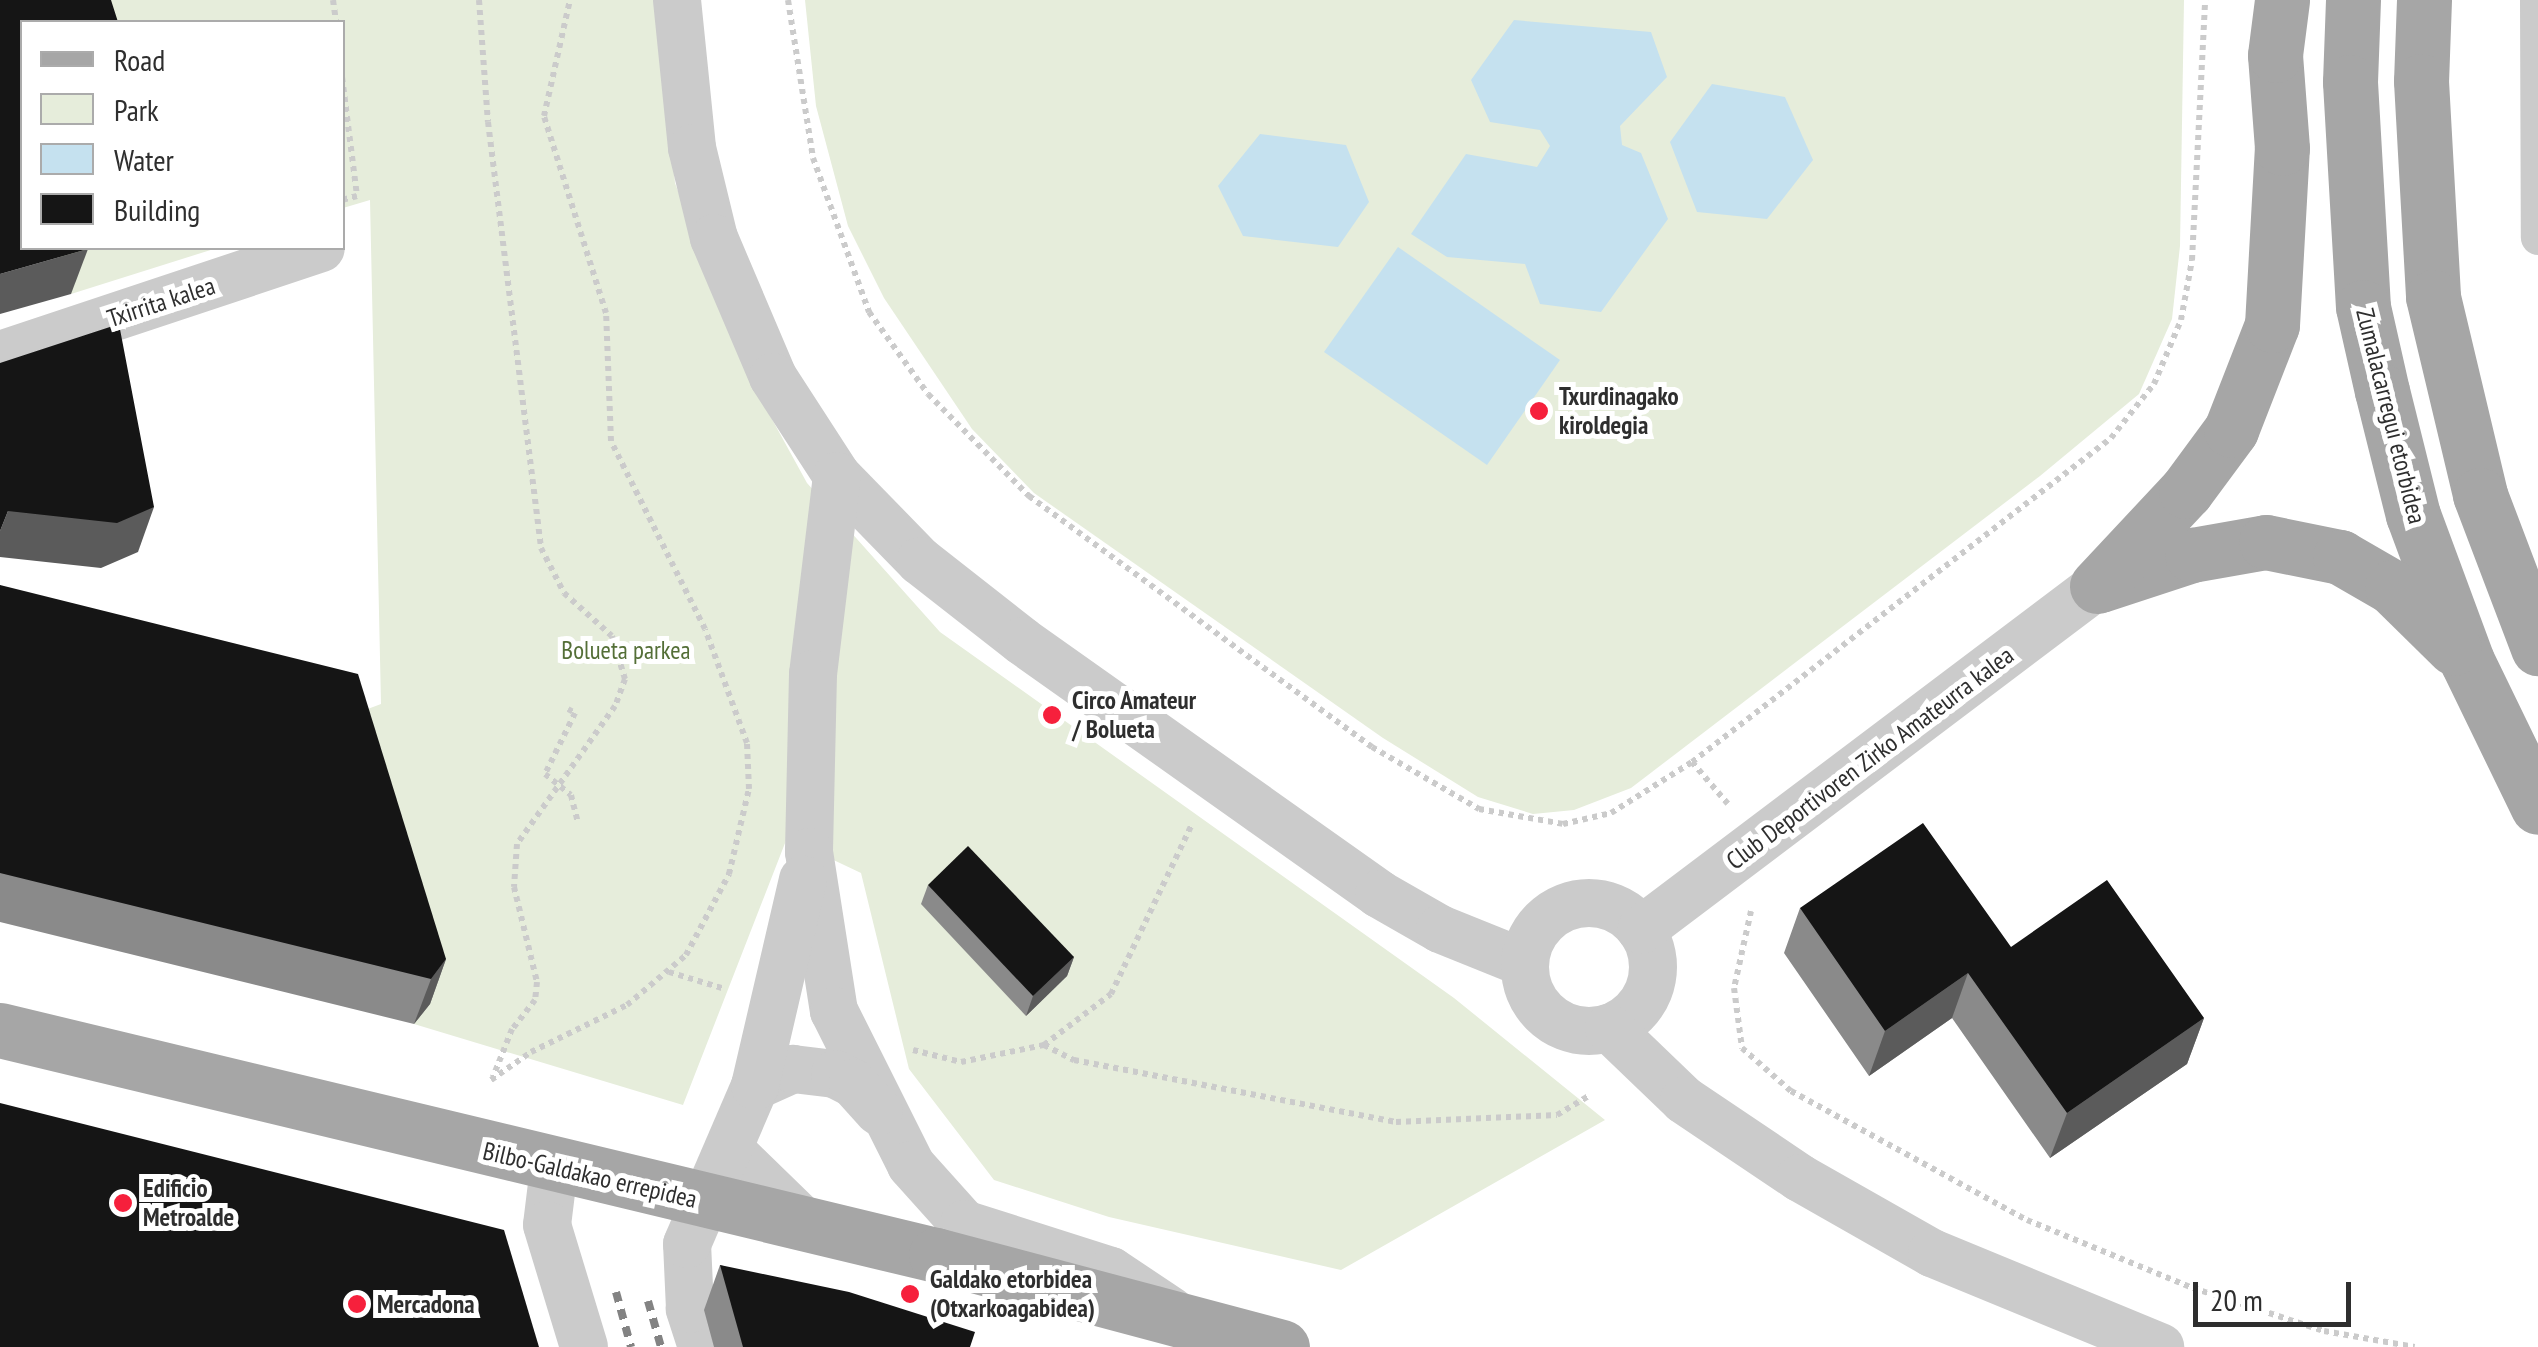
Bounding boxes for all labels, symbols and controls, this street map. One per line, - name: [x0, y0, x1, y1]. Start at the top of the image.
- legend: [20, 20, 345, 250]
- text: Road: [114, 40, 165, 79]
- text: Park: [114, 90, 159, 129]
- text: Water: [114, 140, 174, 179]
- text: Building: [114, 190, 200, 229]
- street label: Txirrita kalea: [103, 271, 219, 333]
- street label: Zumalacarregui etorbidea: [2350, 305, 2432, 527]
- place label: Txurdinagako kiroldegia: [1559, 382, 1679, 441]
- marker: Txurdinagako kiroldegia: [1528, 400, 1550, 422]
- park label: Bolueta parkea: [561, 635, 691, 665]
- street label: Club Deportivoren Zirko Amateurra kalea: [1720, 640, 2020, 876]
- place label: Circo Amateur / Bolueta: [1072, 686, 1197, 745]
- marker: Circo Amateur / Bolueta: [1041, 704, 1063, 726]
- street label: Bilbo-Galdakao errepidea: [480, 1136, 700, 1214]
- place label: Edificio Metroalde: [143, 1174, 234, 1233]
- marker: Edificio Metroalde: [112, 1192, 134, 1214]
- scale bar: [2198, 1262, 2356, 1324]
- place label: Galdako etorbidea (Otxarkoagabidea): [930, 1265, 1095, 1324]
- text: 20 m: [2210, 1280, 2263, 1319]
- marker: Galdako etorbidea (Otxarkoagabidea): [899, 1283, 921, 1305]
- place label: Mercadona: [377, 1289, 474, 1319]
- marker: Mercadona: [346, 1293, 368, 1315]

